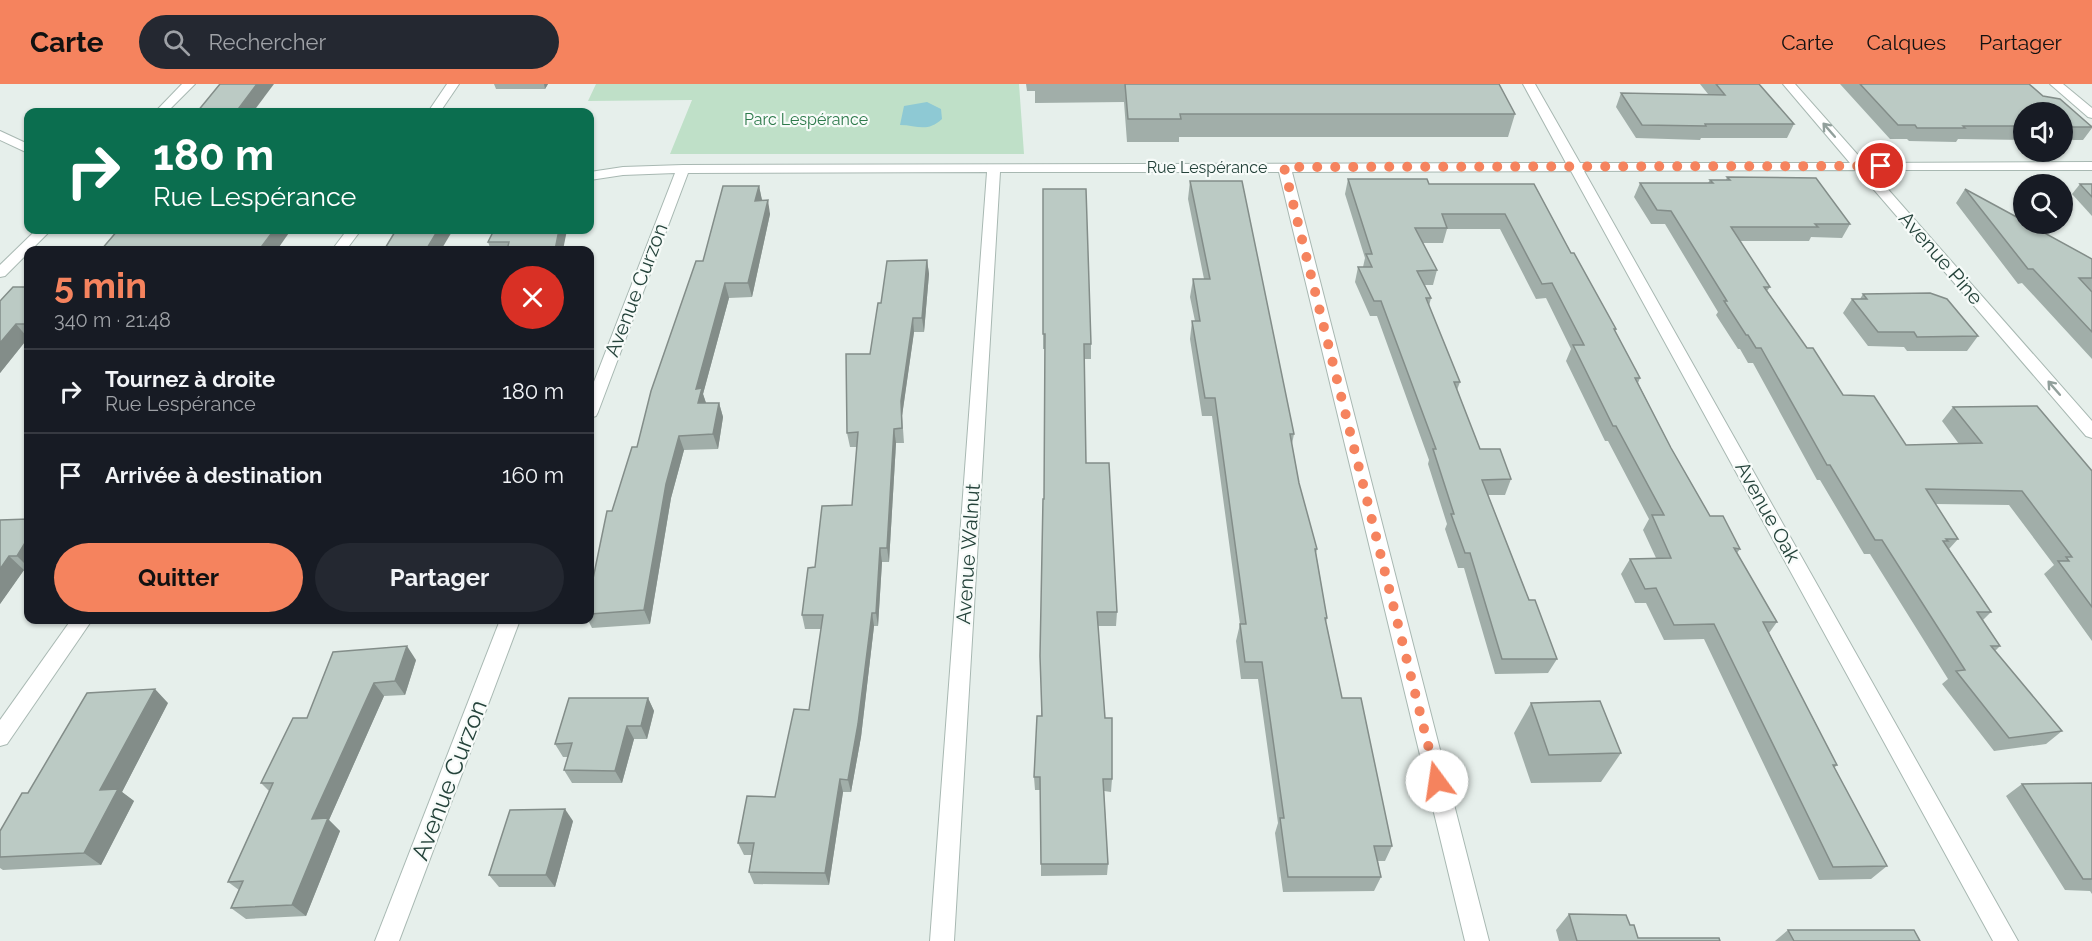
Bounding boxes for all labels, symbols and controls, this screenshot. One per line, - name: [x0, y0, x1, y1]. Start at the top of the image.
- search box: [139, 15, 559, 69]
- text: Carte: [30, 26, 103, 59]
- icon: search: [160, 26, 193, 59]
- text: Rechercher: [208, 29, 326, 55]
- text: Carte: [1781, 30, 1834, 55]
- text: Calques: [1867, 30, 1946, 55]
- text: Partager: [1979, 30, 2062, 55]
- map controls: [2013, 102, 2073, 234]
- button: sound: [2013, 102, 2073, 162]
- park label: Parc Lespérance: [744, 110, 868, 129]
- one-way arrow: [1822, 123, 1836, 138]
- text: 180 m: [153, 131, 274, 180]
- icon: right: [54, 132, 132, 210]
- pin: [1855, 140, 1906, 191]
- icon: arrive: [1864, 149, 1897, 182]
- street label: Rue Lespérance: [1147, 158, 1267, 177]
- button: search: [2013, 174, 2073, 234]
- text: Rue Lespérance: [153, 181, 356, 212]
- street label: Avenue Pine: [1894, 207, 1988, 310]
- street label: Avenue Curzon: [600, 220, 672, 360]
- text: 5 min: [54, 264, 147, 306]
- button: close: [501, 266, 564, 329]
- text: 340 m · 21:48: [54, 308, 171, 332]
- text: Tournez à droite: [105, 366, 275, 392]
- icon: right: [54, 375, 87, 408]
- text: 180 m: [502, 378, 564, 404]
- one-way arrow: [2047, 381, 2061, 396]
- text: Rue Lespérance: [105, 392, 256, 416]
- street label: Avenue Oak: [1730, 457, 1806, 567]
- icon: arrive: [54, 459, 87, 492]
- text: Arrivée à destination: [105, 462, 322, 488]
- text: 160 m: [502, 462, 564, 488]
- street label: Avenue Walnut: [951, 483, 985, 625]
- button: Quitter: [54, 543, 303, 612]
- button: Partager: [315, 543, 564, 612]
- street label: Avenue Curzon: [405, 696, 493, 864]
- position arrow: [1405, 749, 1469, 813]

